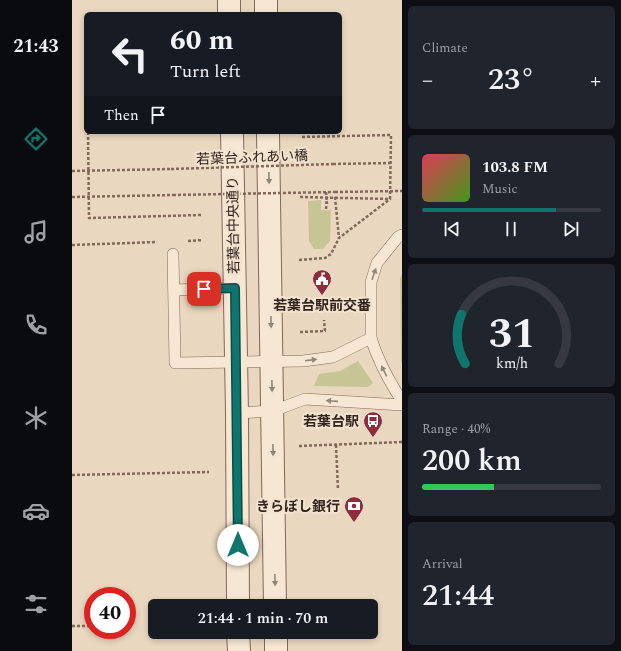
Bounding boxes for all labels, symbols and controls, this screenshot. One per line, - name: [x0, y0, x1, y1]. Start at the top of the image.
- text: 60 m: [170, 19, 234, 62]
- icon: left: [104, 28, 156, 80]
- text: 21:43: [13, 33, 59, 60]
- text: Climate: [422, 38, 468, 58]
- text: 23°: [488, 57, 535, 103]
- text: Turn left: [170, 58, 241, 85]
- text: −: [422, 64, 433, 97]
- text: +: [590, 64, 601, 97]
- text: Then: [104, 104, 139, 127]
- icon: arrive: [147, 104, 169, 126]
- icon: directions: [22, 125, 50, 153]
- street label: 若葉台ふれあい橋: [196, 145, 308, 170]
- text: 103.8 FM: [482, 156, 548, 179]
- one-way arrow: [266, 172, 272, 185]
- street label: 若葉台中央通り: [222, 176, 245, 274]
- text: Music: [482, 179, 518, 199]
- icon: music: [22, 218, 50, 246]
- icon: previous: [441, 218, 463, 240]
- icon: pause: [500, 218, 522, 240]
- icon: next: [560, 218, 582, 240]
- public building icon: 若葉台駅前交番: [311, 268, 333, 296]
- one-way arrow: [371, 268, 377, 280]
- pin: [187, 272, 221, 306]
- icon: arrive: [193, 278, 215, 300]
- place label: 若葉台駅前交番: [273, 295, 371, 316]
- text: 31: [488, 302, 535, 365]
- icon: phone: [22, 311, 50, 339]
- one-way arrow: [268, 316, 274, 329]
- text: km/h: [495, 352, 528, 374]
- one-way arrow: [305, 357, 317, 363]
- one-way arrow: [381, 365, 387, 377]
- one-way arrow: [269, 380, 275, 393]
- one-way arrow: [326, 397, 338, 404]
- icon: climate: [22, 404, 50, 432]
- bus stop icon: 若葉台駅: [362, 410, 384, 438]
- place label: 若葉台駅: [303, 411, 359, 432]
- text: Range · 40%: [422, 419, 490, 439]
- text: 200 km: [422, 438, 522, 484]
- one-way arrow: [270, 444, 276, 457]
- bank icon: きらぼし銀行: [343, 495, 365, 523]
- place label: きらぼし銀行: [256, 496, 340, 517]
- icon: car: [22, 497, 50, 525]
- position arrow: [217, 524, 259, 566]
- text: Arrival: [422, 554, 463, 574]
- text: 21:44: [422, 573, 494, 619]
- one-way arrow: [272, 574, 278, 587]
- speed limit sign: 40: [84, 587, 136, 639]
- icon: filters: [22, 590, 50, 618]
- text: 21:44 · 1 min · 70 m: [198, 607, 328, 630]

